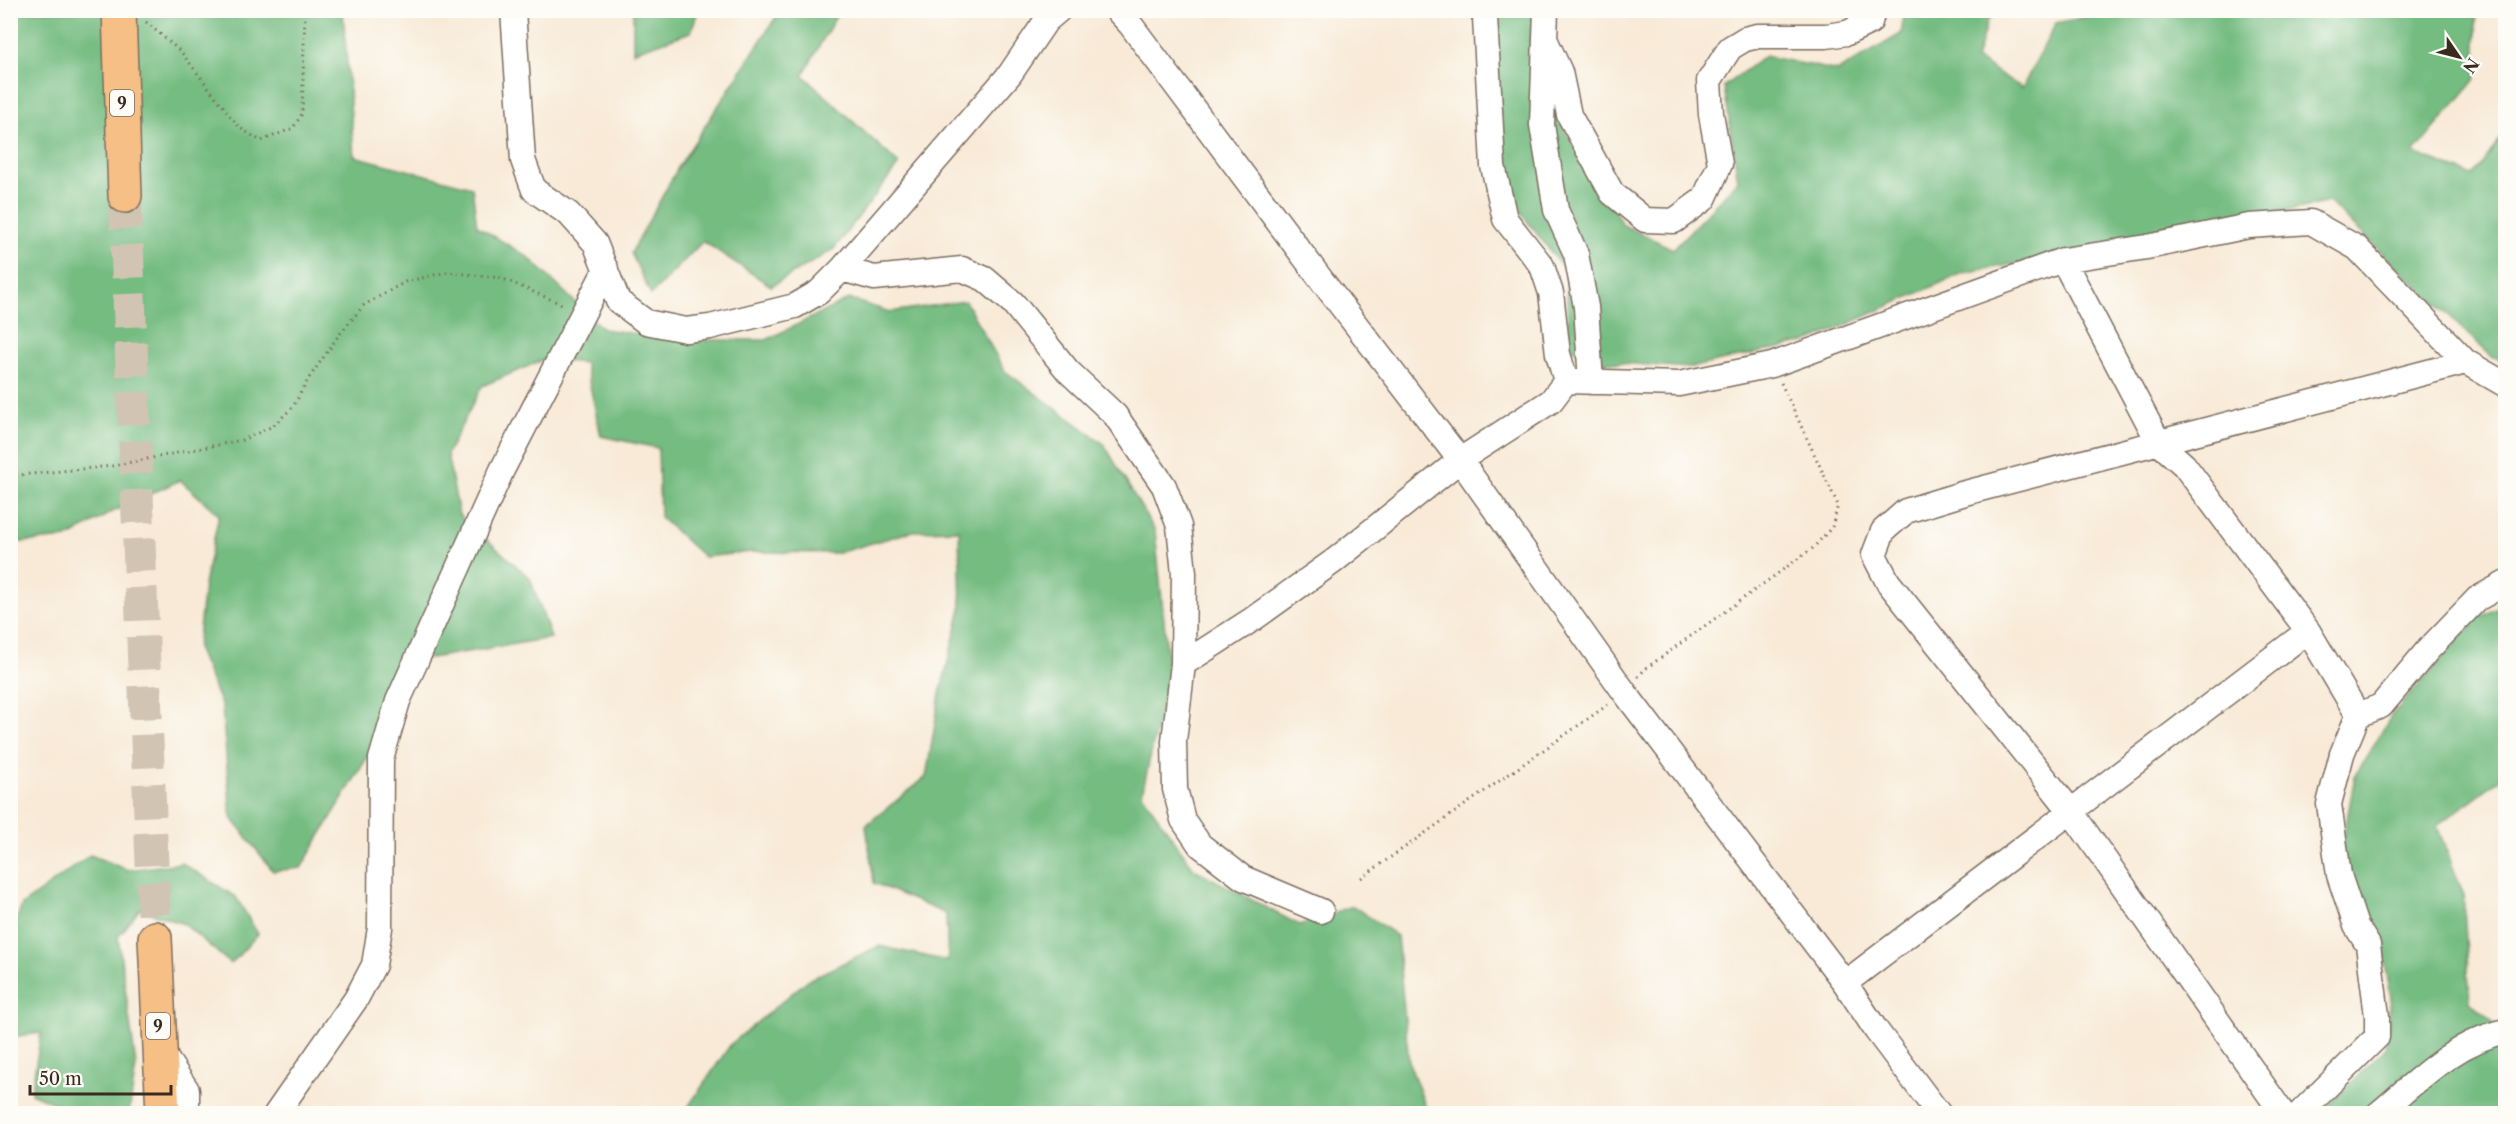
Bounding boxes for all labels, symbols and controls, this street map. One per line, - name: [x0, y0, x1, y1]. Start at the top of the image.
- north arrow: [2429, 27, 2489, 87]
- text: N: [2459, 54, 2483, 77]
- road number: 9: [110, 90, 134, 116]
- road number: 9: [146, 1013, 170, 1039]
- scale bar: [30, 1058, 171, 1096]
- text: 50 m: [39, 1068, 82, 1090]

